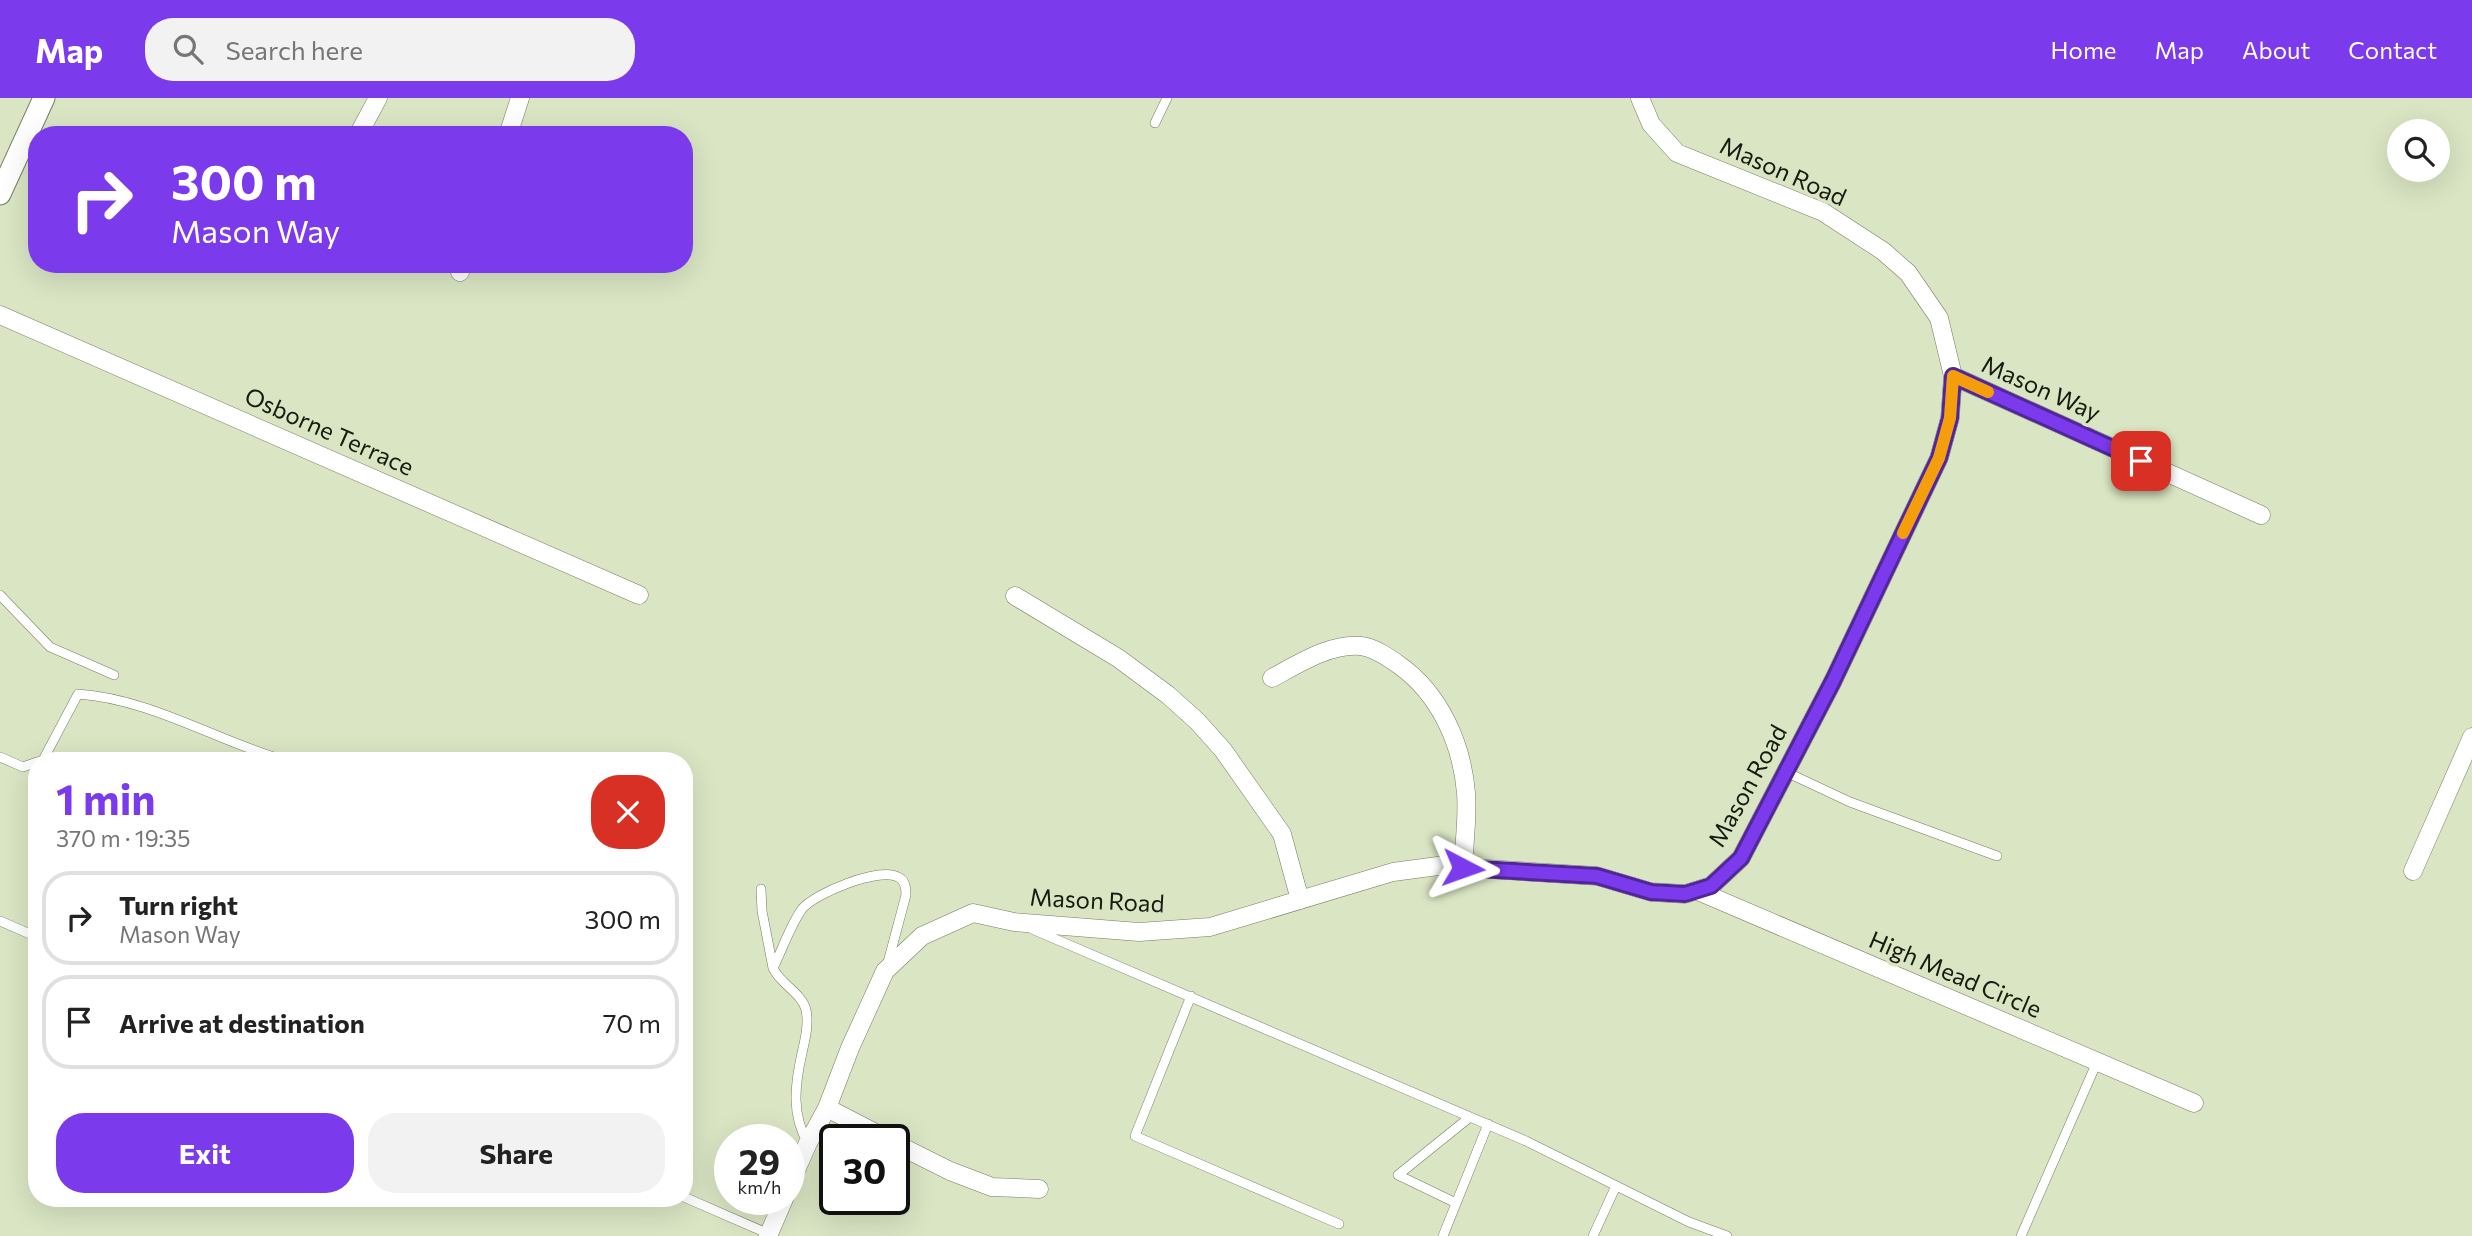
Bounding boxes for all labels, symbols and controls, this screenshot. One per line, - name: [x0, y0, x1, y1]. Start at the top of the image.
- search box: [145, 18, 635, 81]
- text: Map: [35, 29, 103, 70]
- icon: search: [169, 30, 207, 68]
- text: Search here: [225, 34, 363, 65]
- text: Home: [2051, 35, 2117, 64]
- text: Map: [2155, 35, 2204, 64]
- text: About: [2242, 35, 2310, 64]
- text: Contact: [2348, 35, 2437, 64]
- map controls: [2387, 119, 2450, 182]
- button: search: [2387, 119, 2450, 182]
- street label: Mason Road: [1716, 130, 1851, 211]
- text: 300 m: [171, 150, 317, 210]
- icon: right: [56, 154, 147, 245]
- text: Mason Way: [171, 210, 340, 250]
- street label: Mason Way: [1978, 349, 2105, 427]
- street label: Osborne Terrace: [241, 380, 419, 481]
- pin: [2111, 431, 2171, 491]
- icon: arrive: [2122, 442, 2160, 480]
- street label: Mason Road: [1701, 719, 1792, 851]
- text: 1 min: [56, 772, 156, 824]
- button: close: [591, 775, 665, 849]
- text: 370 m · 19:35: [56, 824, 190, 852]
- position arrow: [1426, 831, 1500, 905]
- street label: Mason Road: [1029, 881, 1165, 918]
- text: Turn right: [119, 889, 238, 920]
- icon: right: [60, 899, 98, 937]
- text: 300 m: [585, 903, 661, 934]
- text: Mason Way: [119, 920, 241, 948]
- street label: High Mead Circle: [1865, 924, 2046, 1023]
- icon: arrive: [60, 1003, 98, 1041]
- text: Arrive at destination: [119, 1007, 365, 1038]
- text: 70 m: [603, 1007, 661, 1038]
- button: Exit: [56, 1113, 354, 1193]
- button: Share: [368, 1113, 665, 1193]
- speed limit sign: 30: [819, 1124, 910, 1215]
- text: 29: [739, 1139, 780, 1182]
- text: km/h: [738, 1176, 781, 1198]

